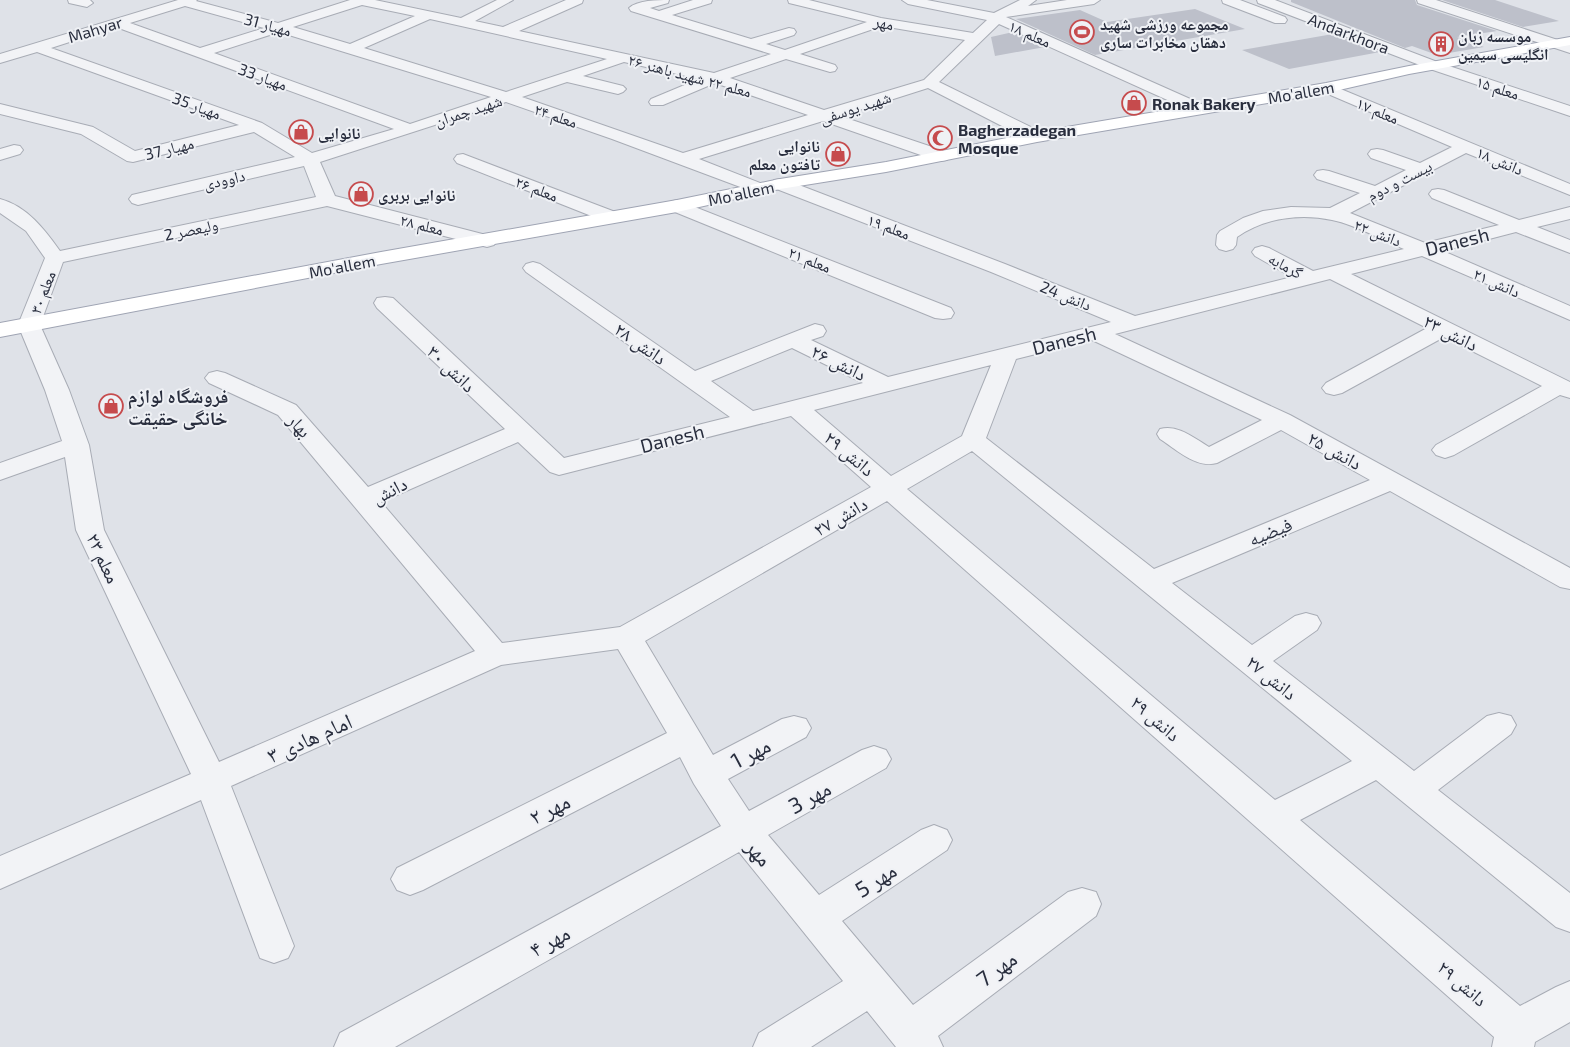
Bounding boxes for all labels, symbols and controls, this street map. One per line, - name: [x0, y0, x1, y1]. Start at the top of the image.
- street label: مهیار 31: [242, 9, 294, 40]
- street label: Andarkhora: [1306, 9, 1392, 57]
- street label: مهر: [871, 10, 896, 34]
- street label: Mahyar: [66, 12, 125, 46]
- place label: مجموعه ورزشی شهید دهقان مخابرات ساری: [1100, 14, 1228, 52]
- street label: معلم ۱۸: [1005, 15, 1054, 53]
- sports icon: مجموعه ورزشی شهید دهقان مخابرات ساری: [1069, 19, 1095, 45]
- place label: موسسه زبان انگلیسی سیمین: [1458, 26, 1549, 64]
- building icon: موسسه زبان انگلیسی سیمین: [1428, 31, 1454, 57]
- street label: معلم ۲۲ شهید باهنر ۲۶: [626, 49, 754, 103]
- street label: مهیار 33: [236, 58, 290, 95]
- street label: معلم ۱۵: [1473, 71, 1522, 105]
- street label: Mo'allem: [1266, 77, 1336, 107]
- street label: شهید یوسفی: [817, 86, 894, 129]
- street label: مهیار 35: [170, 87, 224, 123]
- street label: شهید چمران: [432, 90, 505, 132]
- shop icon: Ronak Bakery: [1121, 90, 1147, 116]
- street label: معلم ١٧: [1353, 93, 1402, 129]
- place label: Ronak Bakery: [1152, 94, 1256, 114]
- street label: معلم ۲۴: [531, 99, 580, 133]
- shop icon: نانوایی: [288, 119, 314, 145]
- place label: Bagherzadegan Mosque: [958, 120, 1076, 157]
- place label: نانوایی: [318, 123, 360, 143]
- mosque icon: Bagherzadegan Mosque: [927, 125, 953, 151]
- street label: مهیار 37: [142, 133, 196, 164]
- place label: نانوایی تافتون معلم: [749, 136, 821, 176]
- shop icon: نانوایی تافتون معلم: [825, 141, 851, 167]
- street label: دانش ١٨: [1473, 142, 1526, 180]
- street label: بیست و دوم: [1363, 156, 1436, 206]
- street label: داوودی: [201, 165, 247, 195]
- street label: معلم ۲۶: [512, 171, 561, 207]
- street label: Mo'allem: [706, 177, 776, 209]
- shop icon: نانوایی بربری: [348, 181, 374, 207]
- place label: نانوایی بربری: [378, 185, 455, 205]
- street label: معلم ۲۸: [398, 209, 446, 241]
- street label: معلم ۱۹: [864, 209, 913, 245]
- street label: ولیعصر 2: [162, 214, 220, 245]
- street label: دانش ۲۲: [1351, 214, 1404, 252]
- street label: Danesh: [1423, 222, 1491, 260]
- street label: معلم ۲۱: [785, 242, 834, 278]
- street label: گرمابه: [1265, 248, 1307, 283]
- street label: Mo'allem: [307, 250, 377, 282]
- street label: دانش ٢١: [1470, 263, 1523, 302]
- street label: معلم ۳۰: [25, 268, 61, 317]
- street label: دانش 24: [1037, 276, 1094, 316]
- street label: دانش ٢٣: [1419, 309, 1482, 356]
- street label: دانش ۲۸: [610, 317, 672, 370]
- street label: Danesh: [1030, 321, 1098, 359]
- street label: دانش ۳۰: [422, 339, 481, 397]
- street label: دانش ۲۶: [807, 339, 870, 386]
- place label: فروشگاه لوازم خانگی حقیقت: [128, 384, 228, 430]
- shop icon: فروشگاه لوازم خانگی حقیقت: [98, 393, 124, 419]
- street label: بهار: [282, 407, 317, 443]
- street label: Danesh: [638, 419, 706, 457]
- street label: دانش ٢٩: [820, 425, 880, 481]
- street label: دانش ۲۵: [1303, 426, 1366, 475]
- street label: دانش: [367, 471, 411, 510]
- street label: دانش ۲۷: [809, 491, 872, 541]
- street label: فیضیه: [1245, 512, 1295, 550]
- street label: معلم ۲۳: [81, 529, 126, 588]
- street label: دانش ٢٧: [1241, 650, 1302, 705]
- street label: دانش ٢٩: [1126, 690, 1186, 747]
- street label: امام هادی ٣: [262, 707, 357, 770]
- street label: مهر 1: [726, 731, 775, 774]
- street label: مهر 3: [783, 774, 835, 819]
- street label: مهر ۲: [524, 787, 574, 830]
- street label: مهر: [740, 832, 779, 871]
- street label: مهر 5: [849, 856, 901, 903]
- street label: مهر ۴: [524, 918, 574, 962]
- street label: مهر 7: [971, 945, 1022, 992]
- street label: دانش ٢٩: [1433, 955, 1493, 1012]

